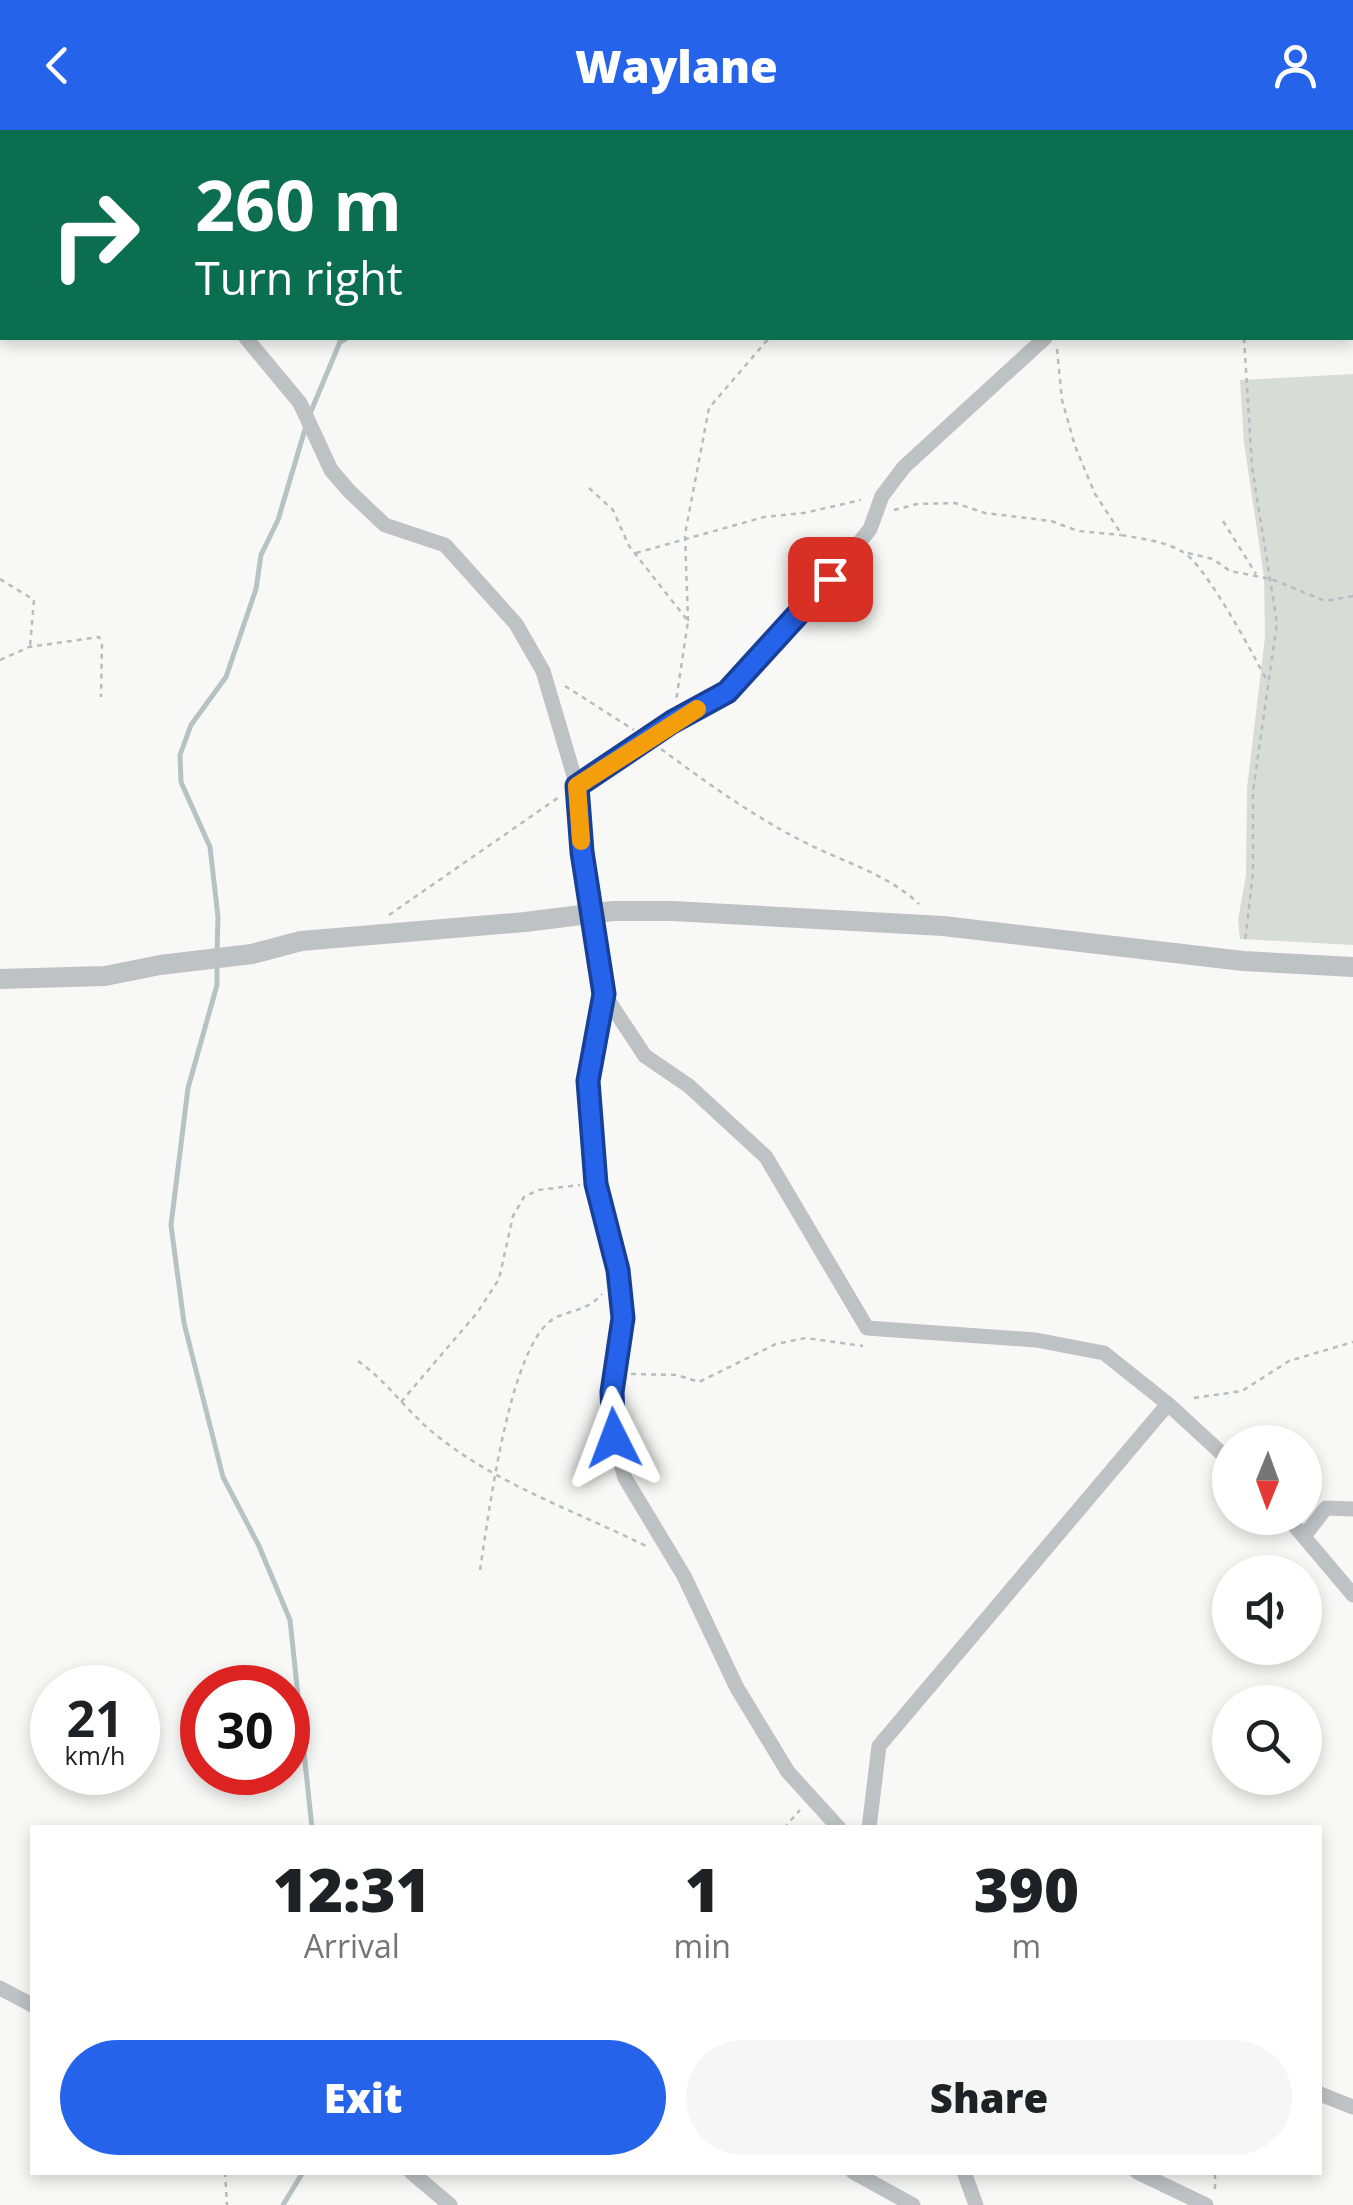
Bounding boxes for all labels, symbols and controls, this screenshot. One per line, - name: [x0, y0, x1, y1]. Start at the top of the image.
- text: Waylane: [575, 35, 778, 96]
- icon: back: [30, 38, 85, 93]
- icon: person: [1268, 38, 1323, 93]
- text: 260 m: [195, 156, 402, 252]
- icon: right: [30, 170, 160, 300]
- text: Turn right: [195, 247, 403, 308]
- pin: [788, 537, 873, 622]
- icon: arrive: [803, 552, 858, 607]
- position arrow: [562, 1386, 666, 1490]
- north arrow: [1212, 1425, 1322, 1535]
- map controls: [1212, 1425, 1322, 1795]
- button: sound: [1212, 1555, 1322, 1665]
- speed limit sign: 30: [180, 1665, 310, 1795]
- text: 21: [66, 1684, 124, 1752]
- button: search: [1212, 1685, 1322, 1795]
- text: km/h: [65, 1738, 125, 1772]
- text: 12:31: [273, 1848, 431, 1930]
- text: 1: [685, 1848, 720, 1930]
- text: 390: [974, 1848, 1079, 1930]
- text: Arrival: [304, 1924, 400, 1967]
- text: min: [674, 1924, 731, 1967]
- text: m: [1012, 1924, 1041, 1967]
- button: Exit: [60, 2040, 666, 2155]
- button: Share: [686, 2040, 1292, 2155]

